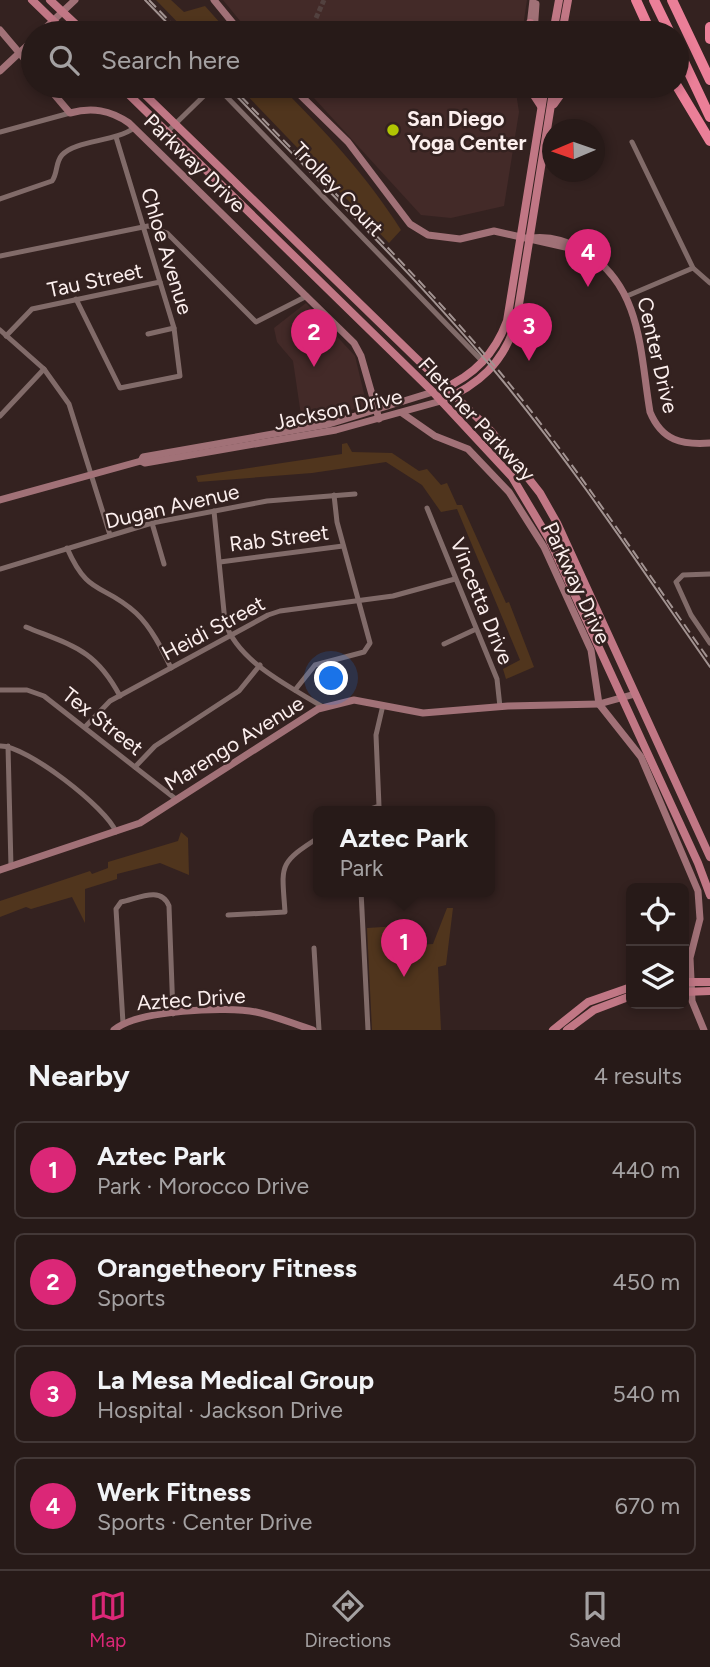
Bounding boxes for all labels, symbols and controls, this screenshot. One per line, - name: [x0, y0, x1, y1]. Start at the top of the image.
- search box: [21, 21, 689, 98]
- icon: search: [45, 41, 83, 79]
- text: Search here: [101, 44, 240, 76]
- place label: San Diego Yoga Center: [407, 106, 526, 155]
- street label: Parkway Drive: [139, 108, 251, 218]
- north arrow: [542, 119, 605, 182]
- marker: San Diego Yoga Center: [385, 122, 401, 138]
- street label: Trolley Court: [287, 137, 389, 241]
- street label: Chloe Avenue: [136, 185, 198, 317]
- pin: 4: [565, 229, 611, 287]
- street label: Tau Street: [45, 258, 145, 302]
- street label: Center Drive: [632, 294, 684, 416]
- pin: 3: [506, 303, 552, 361]
- pin: 2: [291, 309, 337, 367]
- street label: Fletcher Parkway: [413, 352, 541, 486]
- street label: Jackson Drive: [272, 383, 404, 435]
- street label: Dugan Avenue: [102, 478, 242, 534]
- street label: Parkway Drive: [538, 518, 616, 648]
- street label: Rab Street: [228, 519, 330, 557]
- street label: Vincetta Drive: [445, 534, 519, 668]
- street label: Heidi Street: [157, 590, 269, 666]
- your location: [314, 661, 348, 695]
- street label: Tex Street: [58, 682, 148, 760]
- street label: Marengo Avenue: [160, 690, 308, 796]
- popup: [313, 806, 495, 897]
- text: Aztec Park: [339, 822, 469, 854]
- text: Park: [339, 854, 383, 882]
- map controls: [626, 883, 689, 1009]
- button: locate: [626, 883, 689, 946]
- pin: 1: [381, 919, 427, 977]
- button: layers: [626, 946, 689, 1009]
- street label: Aztec Drive: [136, 983, 246, 1015]
- text: Nearby: [28, 1057, 130, 1094]
- text: 4 results: [594, 1062, 682, 1090]
- text: Aztec Park: [97, 1140, 226, 1172]
- text: 1: [48, 1156, 58, 1184]
- text: 440 m: [611, 1156, 680, 1184]
- text: Park · Morocco Drive: [97, 1172, 309, 1200]
- text: Orangetheory Fitness: [97, 1252, 357, 1284]
- text: 2: [46, 1268, 60, 1296]
- text: 450 m: [612, 1268, 680, 1296]
- text: Sports: [97, 1284, 165, 1312]
- text: La Mesa Medical Group: [97, 1364, 374, 1396]
- text: 3: [47, 1380, 59, 1408]
- text: 540 m: [612, 1380, 680, 1408]
- text: Hospital · Jackson Drive: [97, 1396, 343, 1424]
- text: Werk Fitness: [97, 1476, 251, 1508]
- text: 4: [46, 1492, 60, 1520]
- text: 670 m: [615, 1492, 680, 1520]
- text: Sports · Center Drive: [97, 1508, 312, 1536]
- tab: Map: [89, 1587, 127, 1652]
- tab: Directions: [304, 1587, 391, 1652]
- tab: Saved: [569, 1587, 621, 1652]

